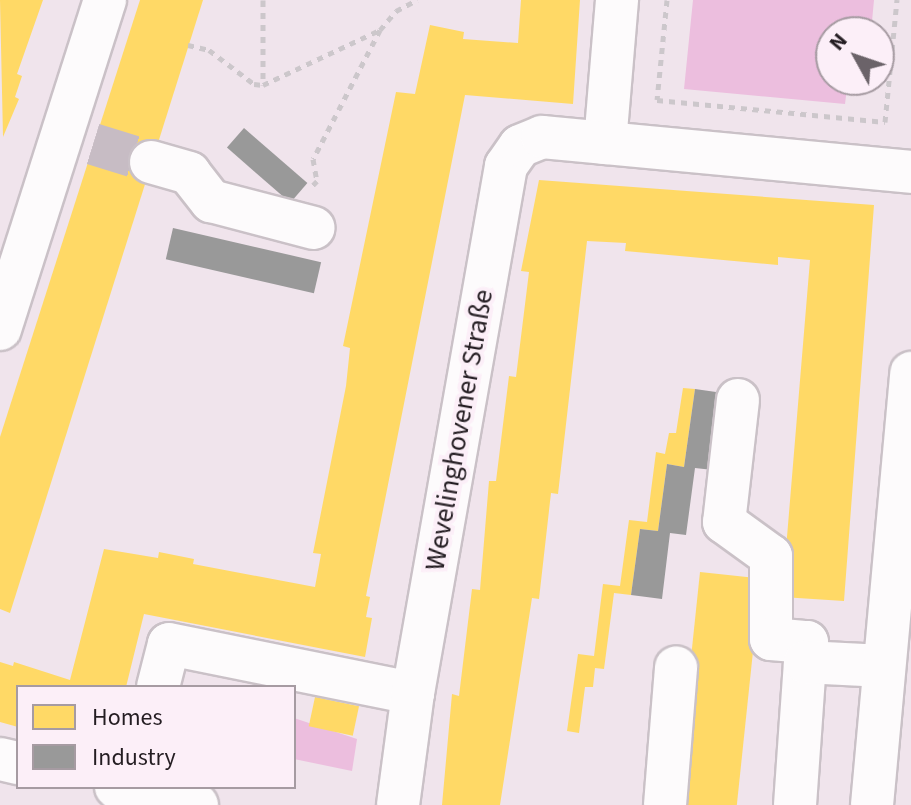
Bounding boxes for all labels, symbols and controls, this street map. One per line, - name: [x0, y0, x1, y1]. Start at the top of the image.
- north arrow: [815, 16, 895, 96]
- text: N: [821, 26, 855, 58]
- street label: Wevelinghovener Straße: [418, 287, 500, 573]
- legend: [16, 685, 296, 789]
- text: Homes: [92, 700, 163, 735]
- text: Industry: [92, 740, 176, 775]

